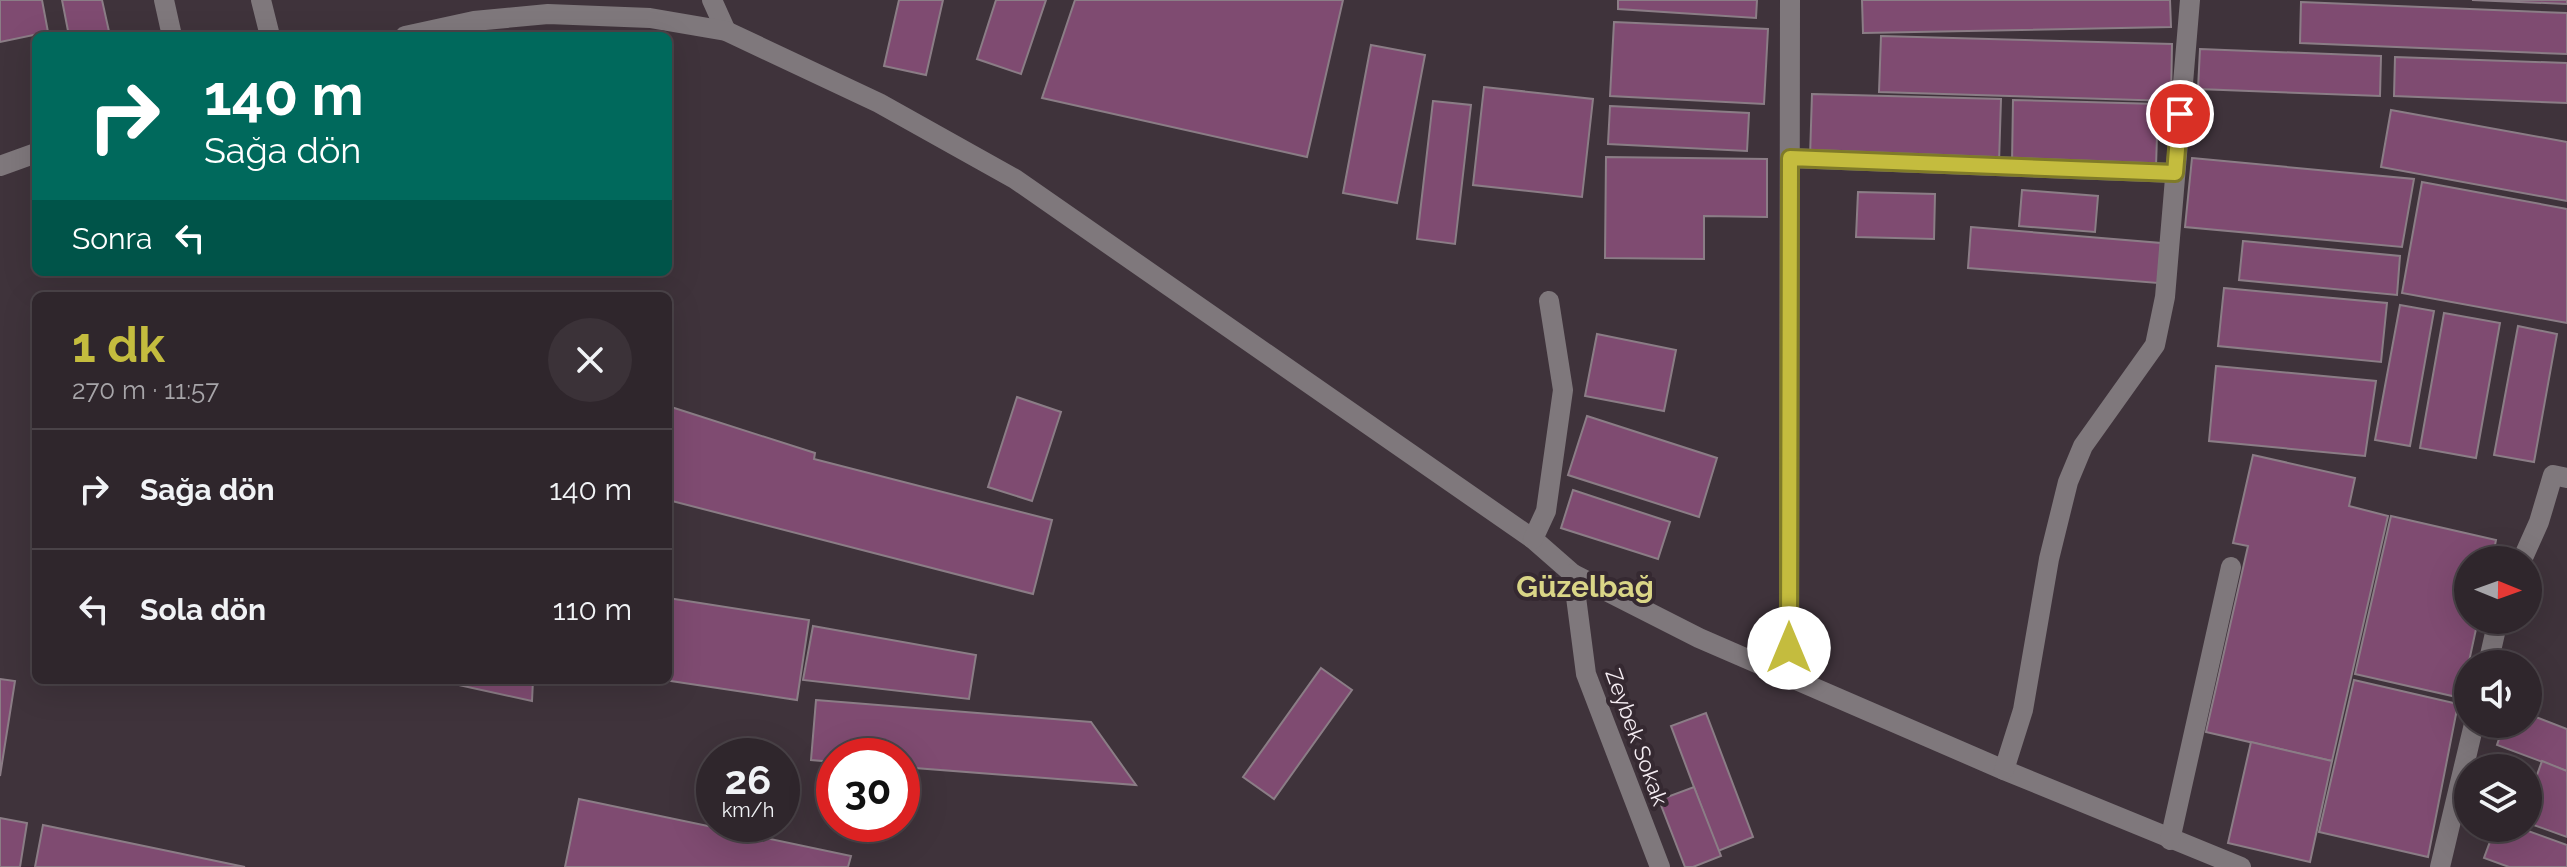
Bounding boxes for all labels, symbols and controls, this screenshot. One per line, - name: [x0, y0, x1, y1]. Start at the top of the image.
- text: 140 m: [204, 62, 364, 128]
- icon: right: [72, 64, 176, 168]
- pin: [2146, 80, 2214, 148]
- icon: arrive: [2158, 92, 2202, 136]
- text: Sağa dön: [204, 129, 361, 171]
- icon: left: [168, 216, 212, 260]
- text: Sonra: [72, 221, 152, 256]
- text: 1 dk: [72, 317, 165, 373]
- button: close: [548, 318, 632, 402]
- text: 270 m · 11:57: [72, 375, 219, 405]
- icon: right: [72, 467, 116, 511]
- text: Sağa dön: [140, 472, 275, 507]
- text: 140 m: [549, 472, 632, 507]
- north arrow: [2454, 546, 2542, 634]
- map controls: [2454, 546, 2542, 842]
- district label: Güzelbağ: [1516, 569, 1654, 604]
- icon: left: [72, 587, 116, 631]
- text: Sola dön: [140, 592, 266, 627]
- text: 110 m: [553, 592, 632, 627]
- position arrow: [1747, 606, 1831, 690]
- button: sound: [2454, 650, 2542, 738]
- street label: Zeybek Sokak: [1600, 665, 1674, 809]
- speed limit sign: 30: [816, 738, 920, 842]
- button: layers: [2454, 754, 2542, 842]
- text: 26: [725, 756, 771, 803]
- text: km/h: [722, 798, 774, 822]

